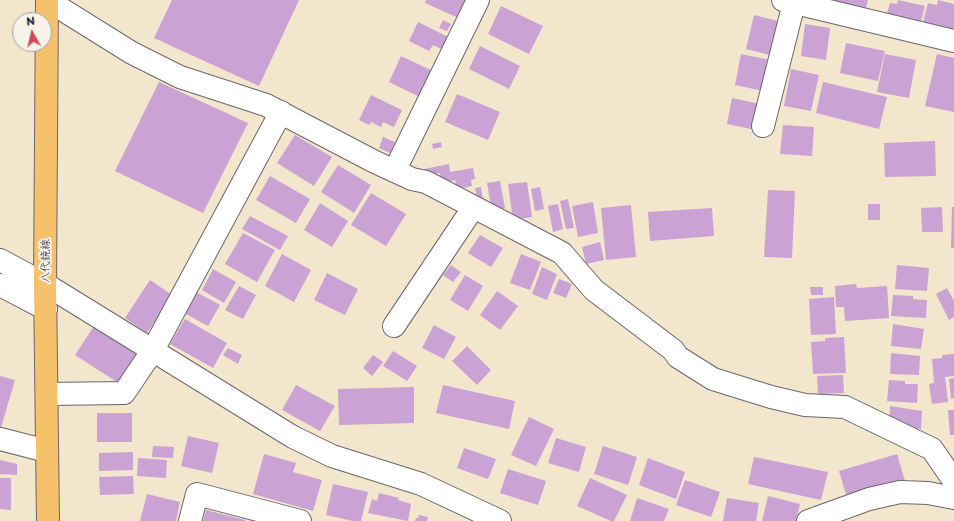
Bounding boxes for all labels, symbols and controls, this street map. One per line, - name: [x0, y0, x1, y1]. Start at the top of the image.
- north arrow: [12, 12, 52, 52]
- text: N: [25, 12, 36, 30]
- street label: 八代鏡線: [39, 239, 53, 283]

